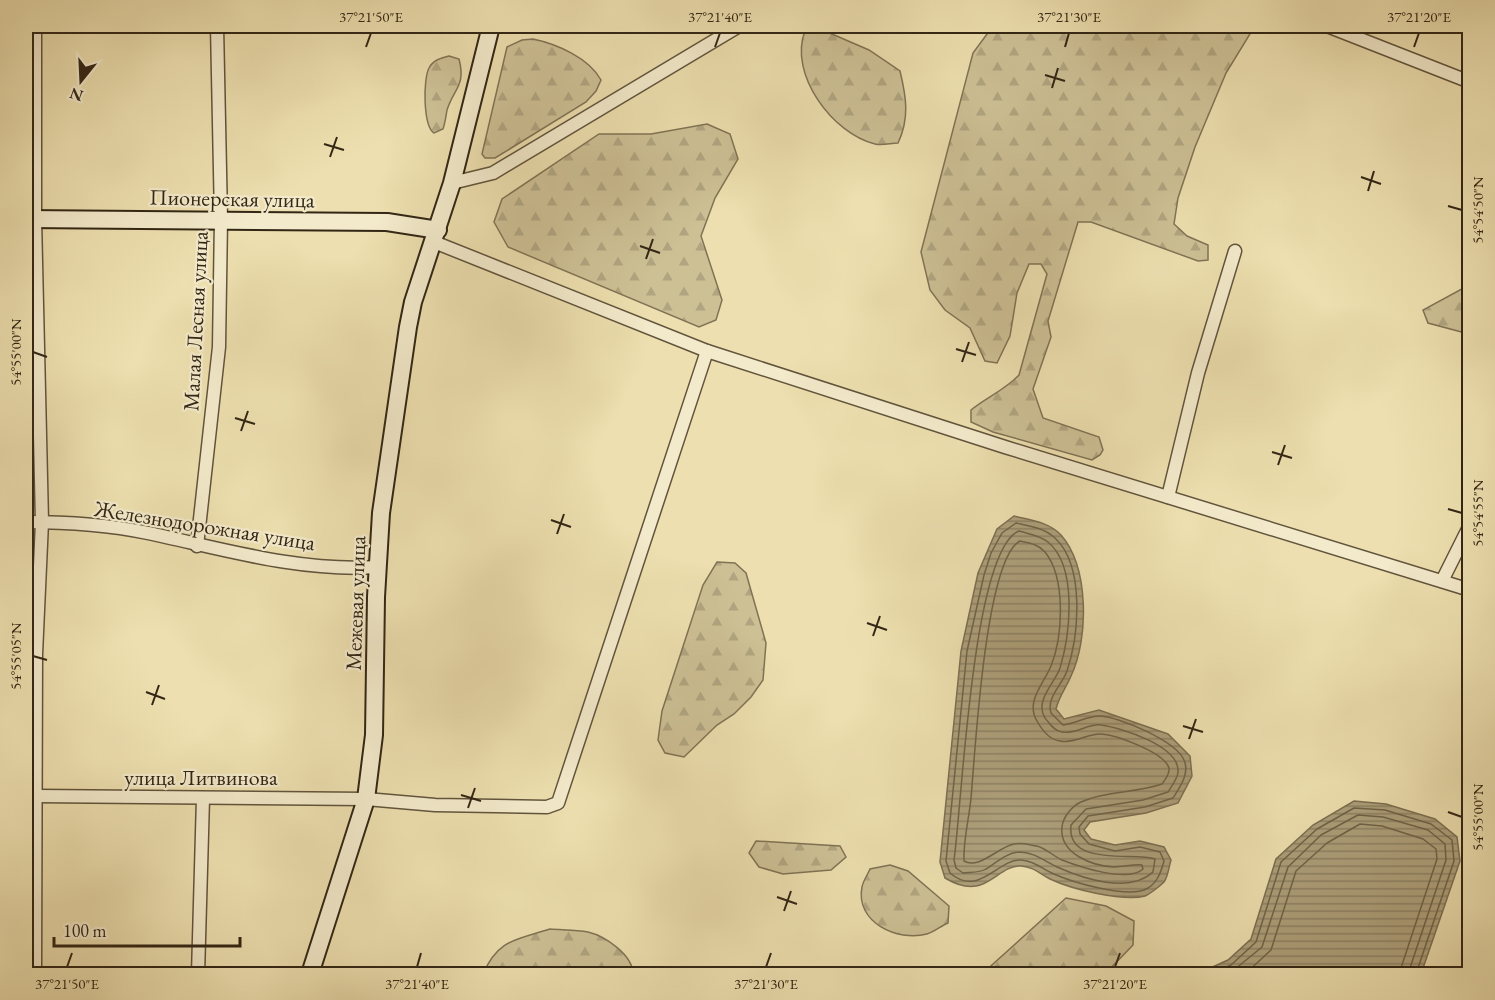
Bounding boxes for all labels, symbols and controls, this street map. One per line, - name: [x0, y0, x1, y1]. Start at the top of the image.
- text: 37°21'50"E: [339, 7, 404, 26]
- text: 37°21'40"E: [688, 7, 753, 26]
- text: 37°21'30"E: [1037, 7, 1102, 26]
- text: 37°21'20"E: [1387, 7, 1452, 26]
- north arrow: [51, 51, 111, 111]
- text: N: [67, 83, 86, 107]
- text: 54°54'50"N: [1468, 176, 1487, 244]
- street label: Пионерская улица: [149, 183, 315, 214]
- street label: Малая Лесная улица: [176, 230, 215, 412]
- text: 54°55'00"N: [6, 318, 25, 386]
- text: 54°54'55"N: [1468, 479, 1487, 547]
- street label: Железнодорожная улица: [92, 494, 318, 557]
- street label: Межевая улица: [339, 535, 372, 671]
- text: 54°55'05"N: [6, 622, 25, 690]
- street label: улица Литвинова: [124, 763, 278, 792]
- text: 54°55'00"N: [1468, 783, 1487, 851]
- scale bar: [54, 910, 240, 948]
- text: 100 m: [63, 919, 107, 942]
- text: 37°21'50"E: [35, 974, 100, 993]
- text: 37°21'40"E: [385, 974, 450, 993]
- text: 37°21'30"E: [734, 974, 799, 993]
- text: 37°21'20"E: [1083, 974, 1148, 993]

